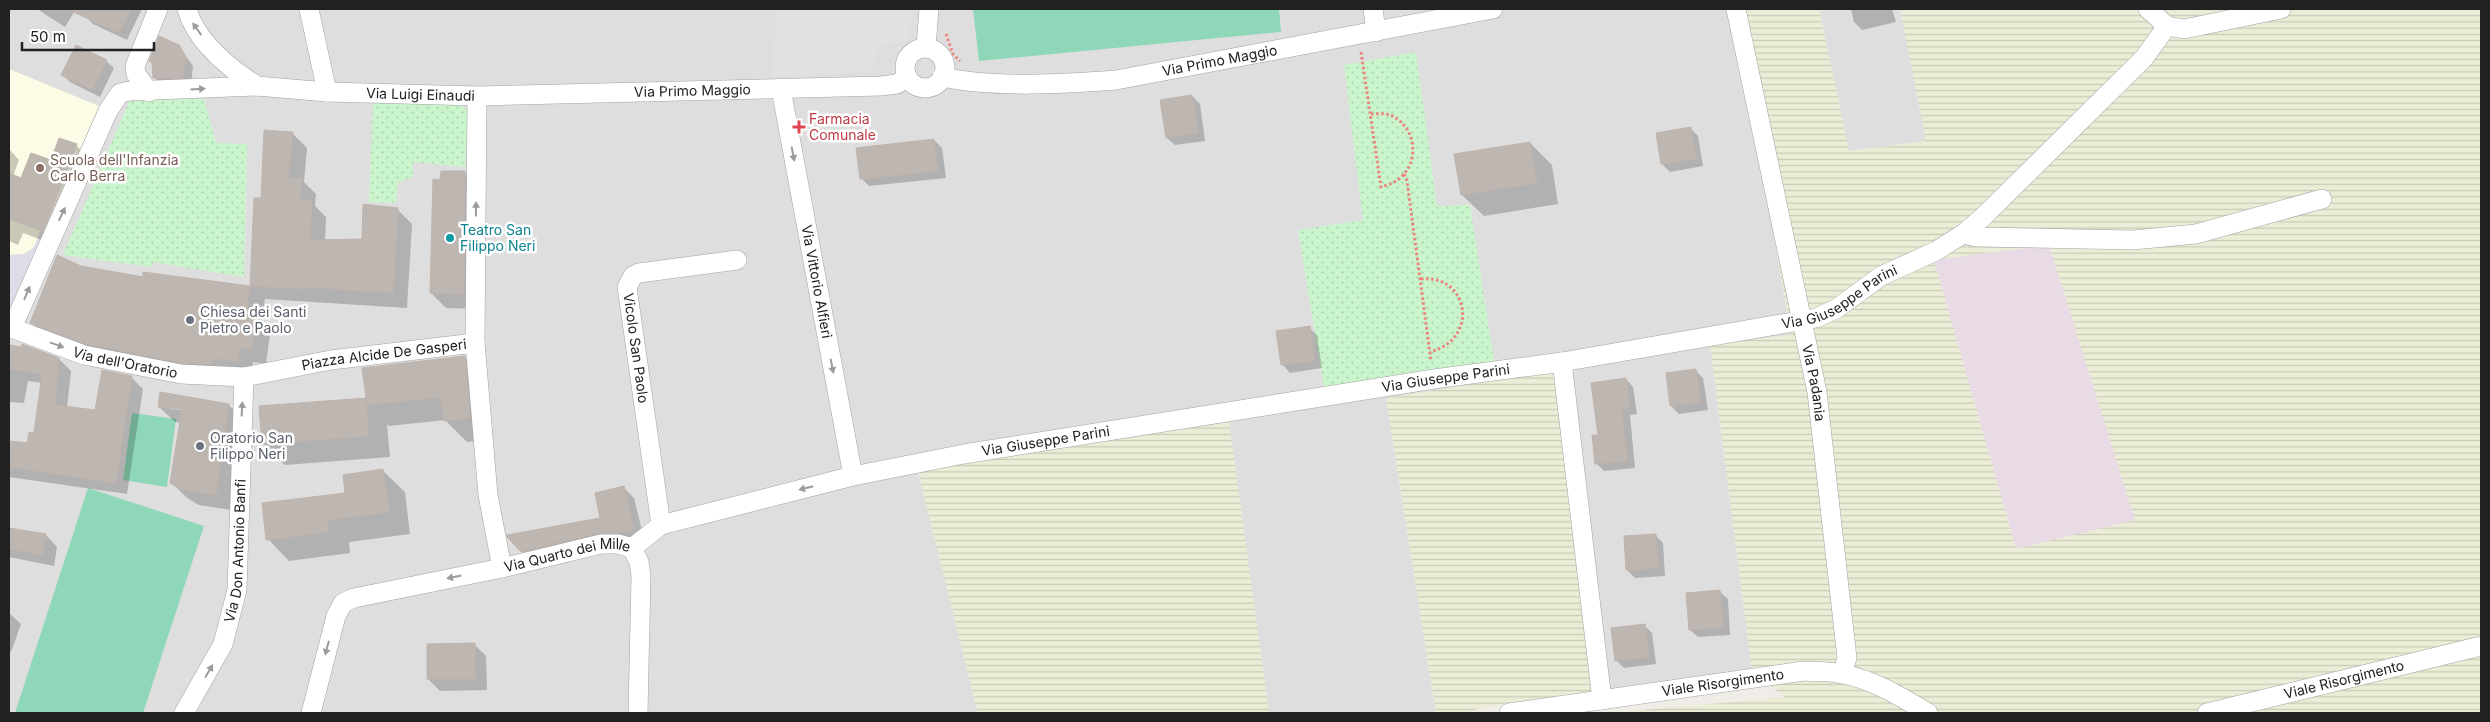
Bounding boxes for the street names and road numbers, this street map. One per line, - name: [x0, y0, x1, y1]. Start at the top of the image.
- street label: Via Primo Maggio: [1161, 41, 1279, 79]
- street label: Via Primo Maggio: [634, 80, 751, 100]
- street label: Via Luigi Einaudi: [366, 84, 475, 104]
- street label: Via Vittorio Alfieri: [798, 224, 836, 340]
- street label: Via Giuseppe Parini: [1780, 261, 1900, 332]
- street label: Vicolo San Paolo: [620, 292, 653, 404]
- street label: Piazza Alcide De Gasperi: [300, 335, 467, 374]
- street label: Via dell'Oratorio: [71, 343, 179, 381]
- street label: Via Padania: [1799, 343, 1829, 422]
- street label: Via Giuseppe Parini: [1380, 360, 1511, 395]
- street label: Via Giuseppe Parini: [980, 422, 1111, 459]
- street label: Via Don Antonio Banfi: [220, 479, 249, 624]
- street label: Via Quarto dei Mille: [502, 535, 633, 575]
- street label: Viale Risorgimento: [2282, 656, 2406, 702]
- street label: Viale Risorgimento: [1661, 665, 1785, 699]

